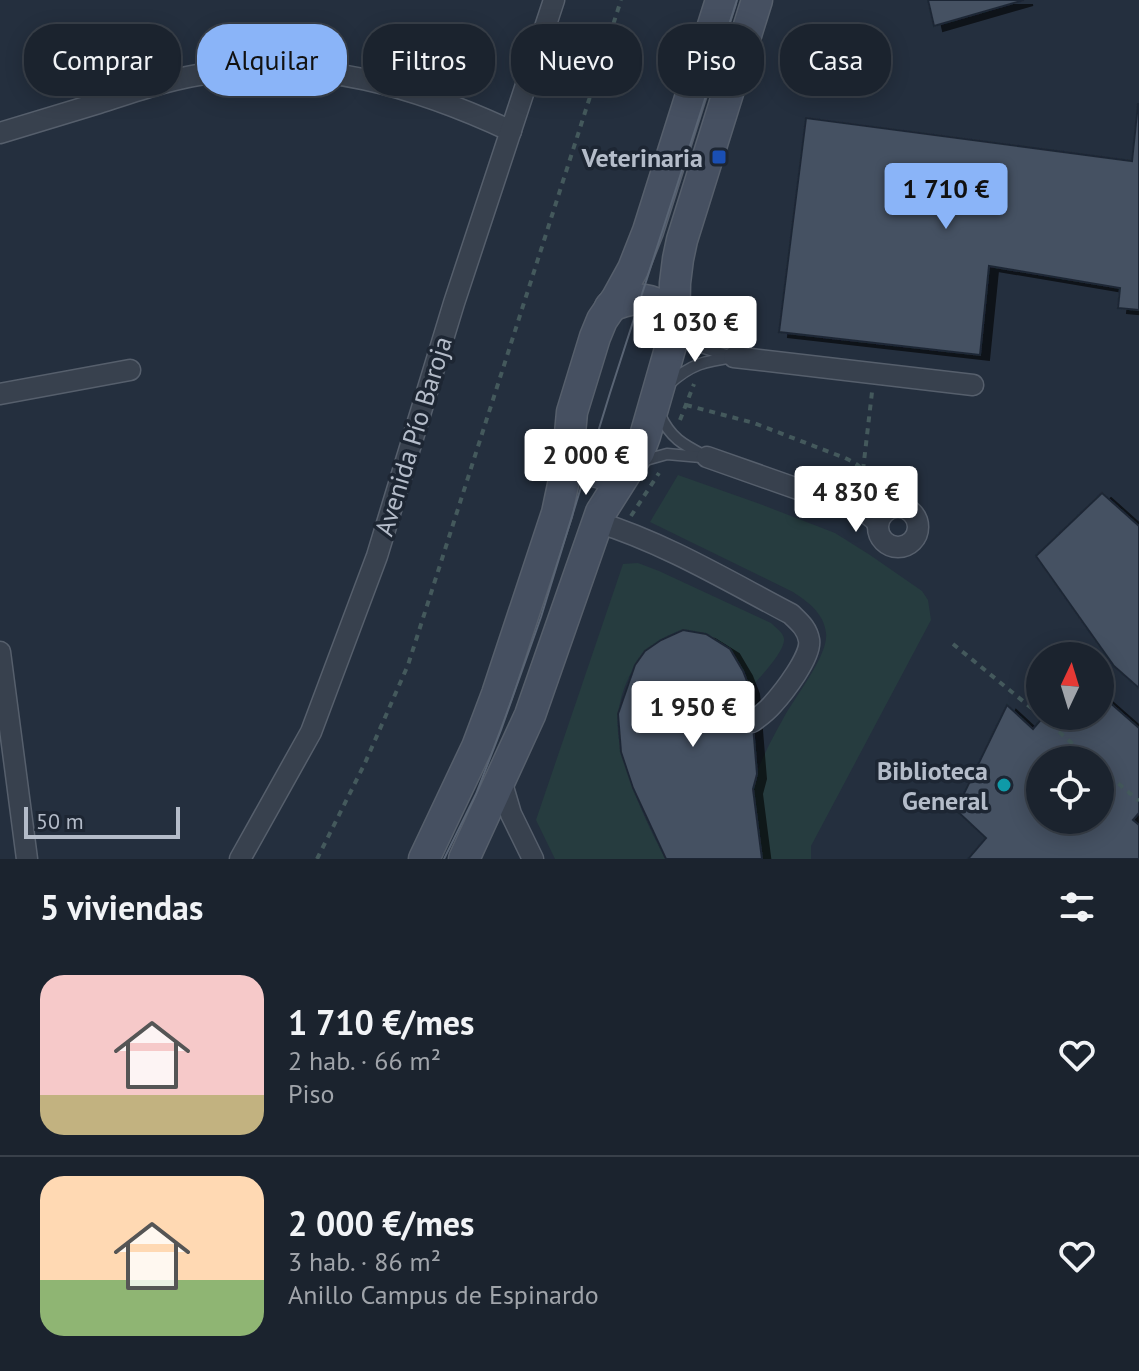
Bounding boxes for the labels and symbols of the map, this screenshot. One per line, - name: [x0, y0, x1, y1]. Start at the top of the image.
- place label: Veterinaria: [581, 141, 703, 174]
- marker: Veterinaria: [710, 148, 728, 166]
- pin: 1 710 €: [872, 163, 1020, 231]
- pin: 1 030 €: [621, 296, 769, 364]
- street label: Avenida Pío Baroja: [367, 332, 459, 540]
- pin: 2 000 €: [512, 429, 660, 497]
- pin: 4 830 €: [782, 466, 930, 534]
- north arrow: [1026, 642, 1114, 730]
- pin: 1 950 €: [619, 681, 767, 749]
- place label: Biblioteca General: [877, 754, 988, 817]
- marker: Biblioteca General: [995, 776, 1013, 794]
- scale bar: [24, 803, 180, 839]

